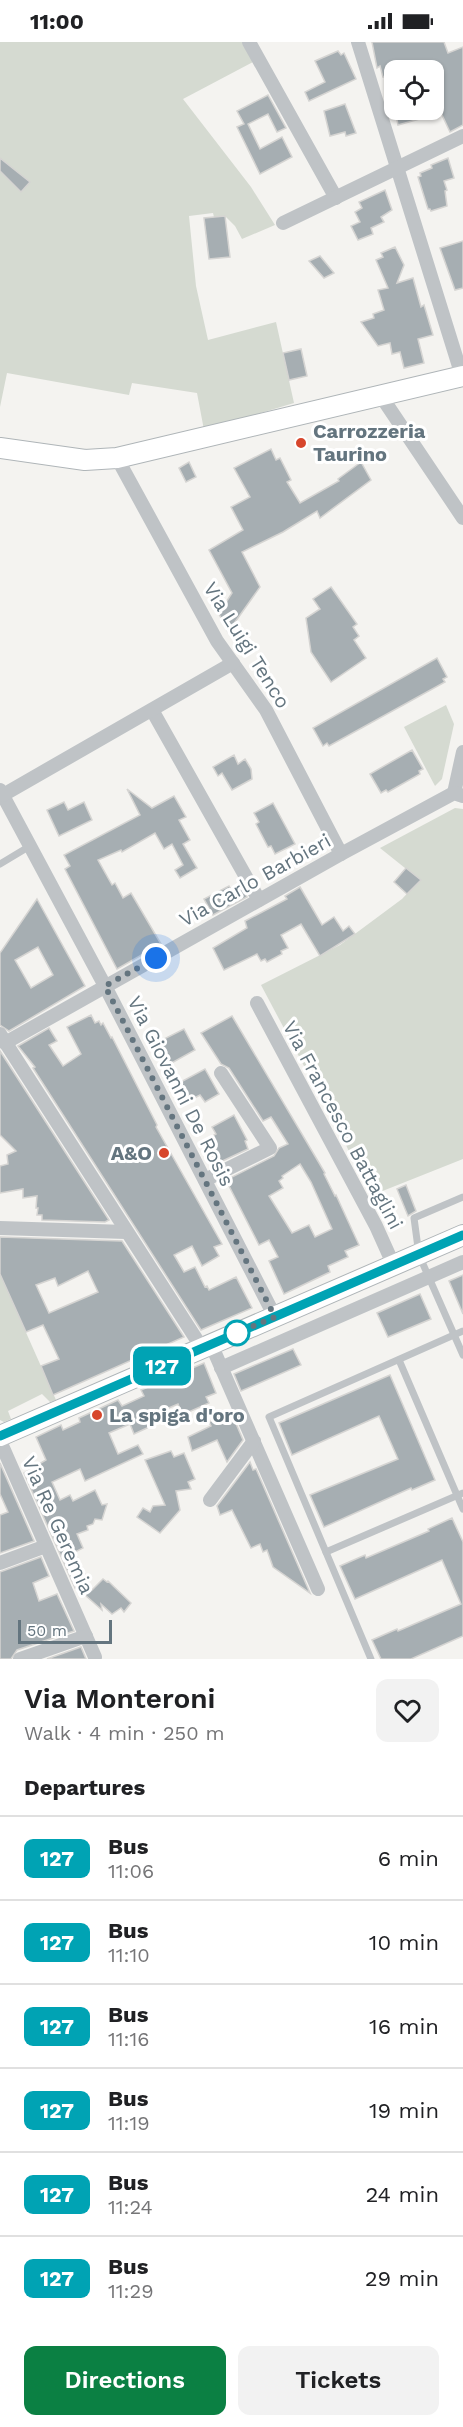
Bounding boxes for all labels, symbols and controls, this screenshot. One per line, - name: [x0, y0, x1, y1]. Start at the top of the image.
- text: 11:00: [30, 9, 84, 34]
- map controls: [384, 60, 444, 120]
- button: locate: [384, 60, 444, 120]
- place label: Carrozzeria Taurino: [313, 419, 426, 466]
- marker: Carrozzeria Taurino: [294, 436, 308, 450]
- street label: Via Luigi Tenco: [199, 577, 295, 713]
- street label: Via Carlo Barbieri: [175, 828, 335, 932]
- your location: [141, 943, 171, 973]
- street label: Via Giovanni De Rosis: [123, 992, 239, 1190]
- street label: Via Francesco Battaglini: [278, 1017, 408, 1233]
- place label: A&O: [111, 1141, 152, 1165]
- marker: A&O: [157, 1146, 171, 1160]
- unlabelled marker: [224, 1320, 250, 1346]
- line badge: 127: [128, 1346, 196, 1386]
- text: 127: [145, 1354, 179, 1379]
- place label: La spiga d'oro: [109, 1403, 245, 1427]
- marker: La spiga d'oro: [90, 1408, 104, 1422]
- street label: Via Re Geremia: [17, 1452, 99, 1598]
- scale bar: [18, 1617, 112, 1644]
- text: 50 m: [27, 1621, 67, 1640]
- button: heart: [376, 1679, 439, 1742]
- text: Via Monteroni: [24, 1682, 215, 1715]
- text: Walk · 4 min · 250 m: [24, 1721, 225, 1745]
- text: Departures: [24, 1775, 145, 1800]
- text: Bus: [108, 1834, 148, 1859]
- text: 127: [40, 1846, 74, 1871]
- text: 6 min: [378, 1846, 439, 1871]
- text: 11:06: [108, 1859, 154, 1883]
- text: Bus: [108, 1918, 148, 1943]
- text: 127: [40, 1930, 74, 1955]
- text: 10 min: [369, 1930, 439, 1955]
- text: 11:10: [108, 1943, 150, 1967]
- text: Bus: [108, 2002, 148, 2027]
- text: 127: [40, 2014, 74, 2039]
- text: 16 min: [369, 2014, 439, 2039]
- text: 11:16: [108, 2027, 149, 2051]
- text: Bus: [108, 2086, 148, 2111]
- text: 127: [40, 2098, 74, 2123]
- text: 19 min: [369, 2098, 439, 2123]
- text: 11:19: [108, 2111, 150, 2135]
- text: Bus: [108, 2170, 148, 2195]
- text: 127: [40, 2182, 74, 2207]
- text: 24 min: [365, 2182, 439, 2207]
- text: 11:24: [108, 2195, 153, 2219]
- text: Bus: [108, 2254, 148, 2279]
- text: 127: [40, 2266, 74, 2291]
- text: 29 min: [365, 2266, 439, 2291]
- text: 11:29: [108, 2279, 154, 2303]
- button: Directions: [24, 2346, 226, 2415]
- button: Tickets: [238, 2346, 439, 2415]

